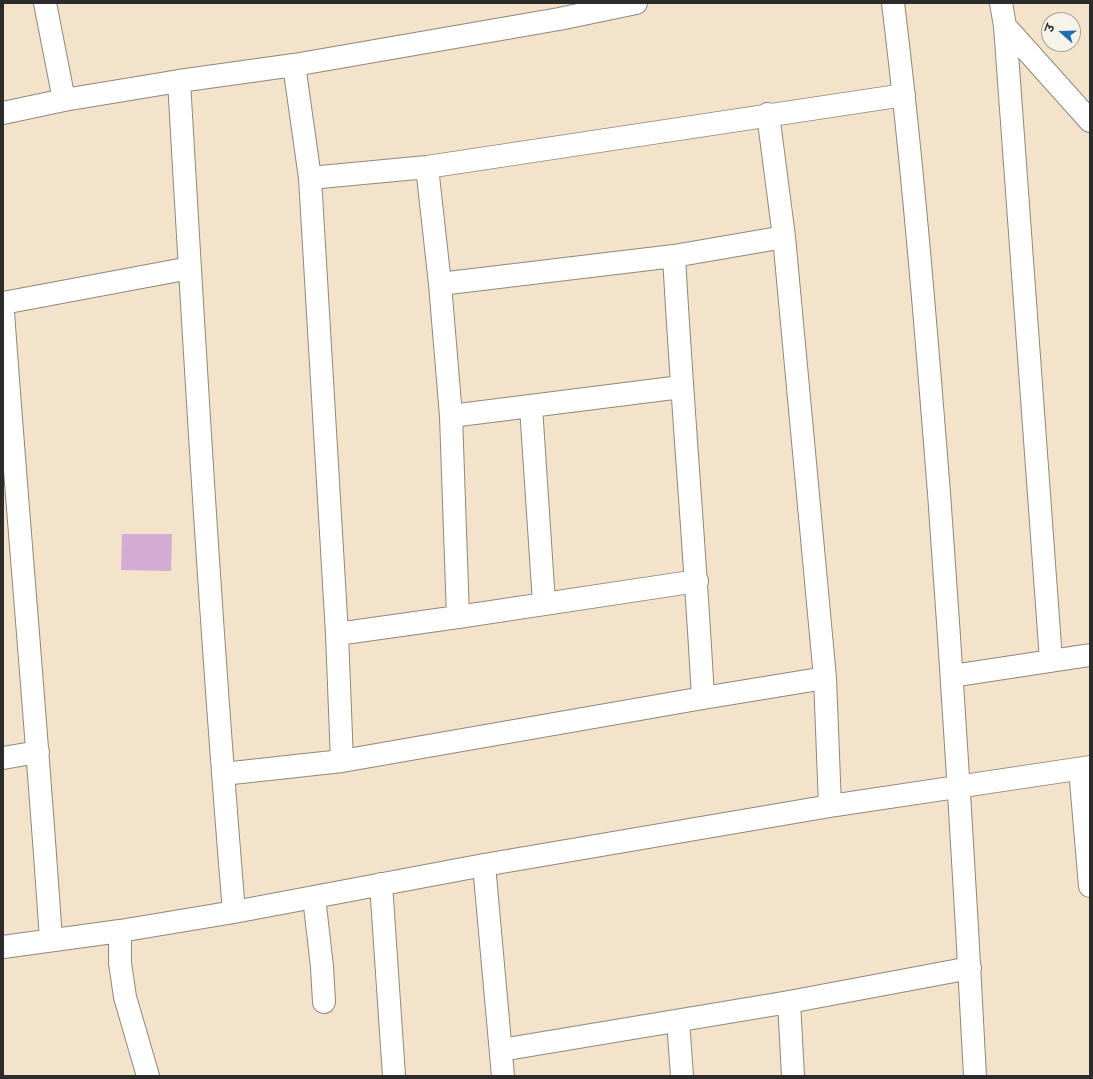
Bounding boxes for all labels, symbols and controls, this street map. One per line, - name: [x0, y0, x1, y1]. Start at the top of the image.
- north arrow: [1041, 12, 1081, 52]
- text: उ: [1043, 22, 1058, 34]

